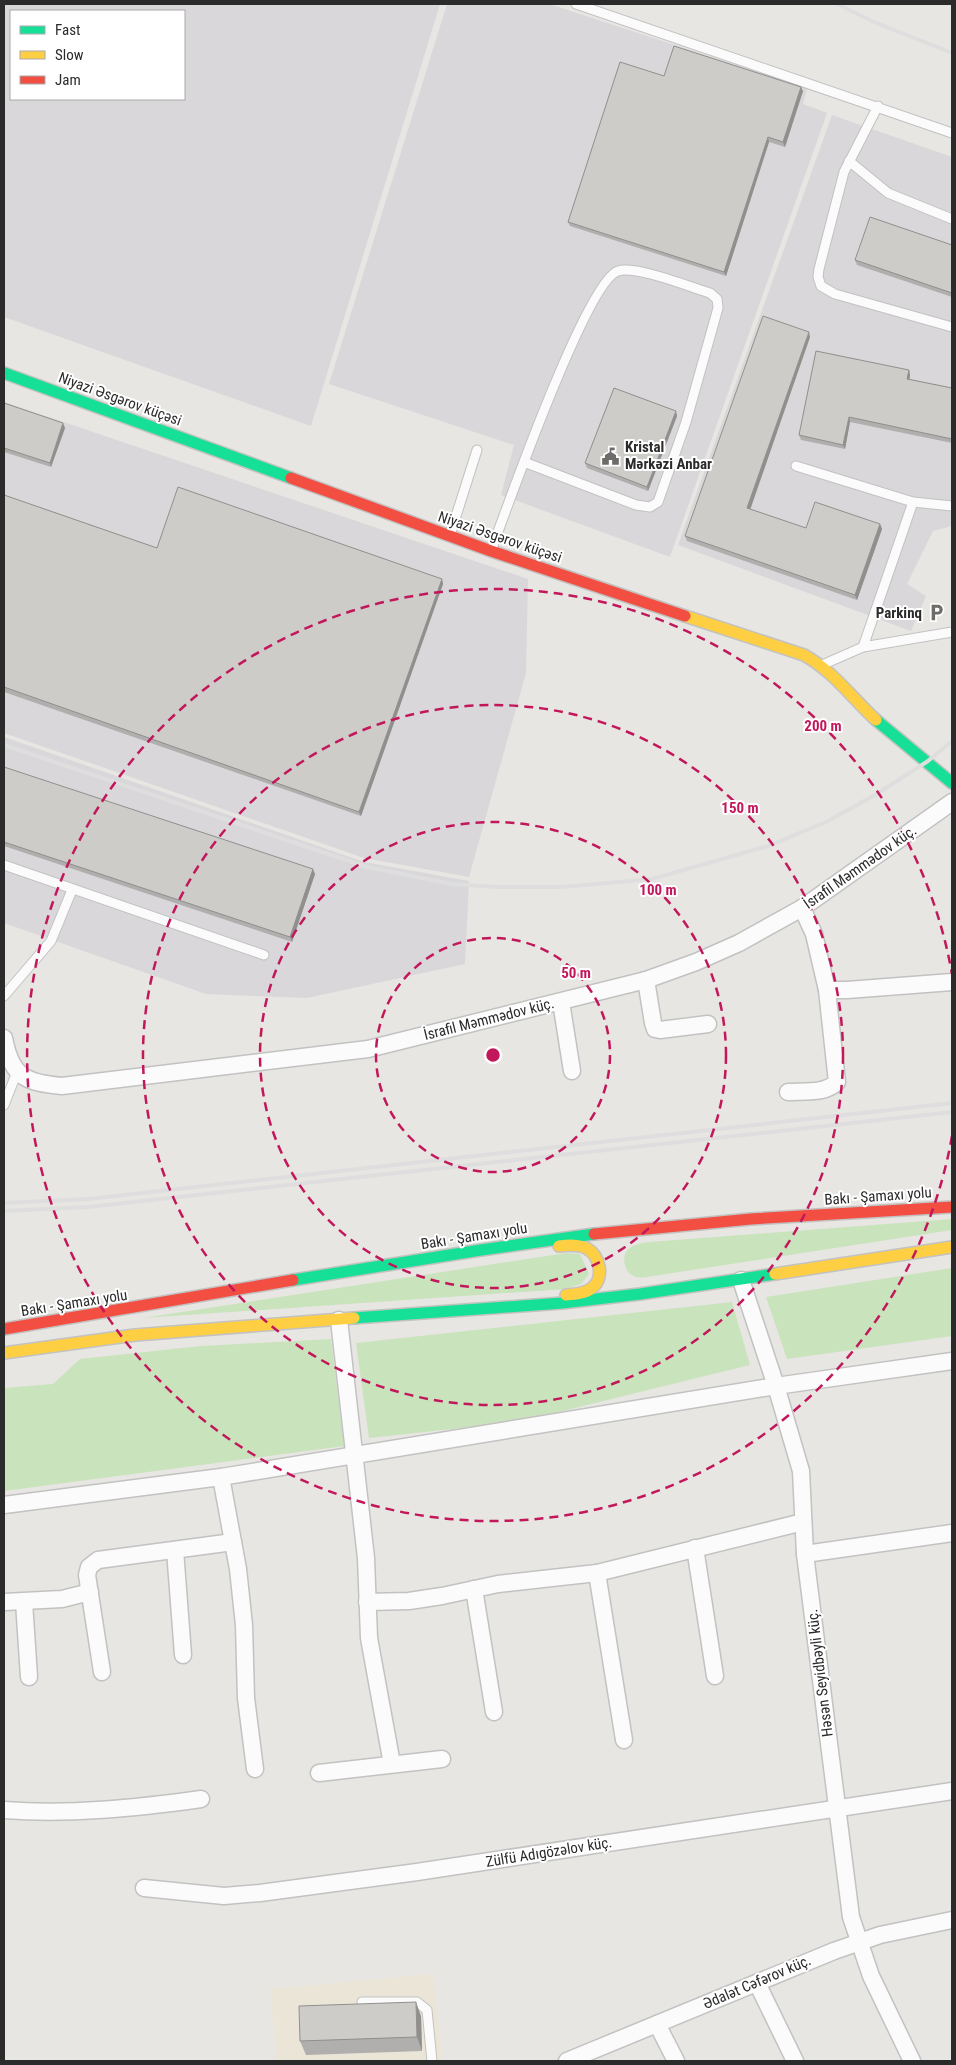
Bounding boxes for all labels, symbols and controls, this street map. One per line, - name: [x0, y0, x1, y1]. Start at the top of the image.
- legend: [10, 10, 185, 100]
- text: Fast: [55, 21, 80, 39]
- text: Slow: [55, 46, 84, 64]
- text: Jam: [55, 71, 81, 89]
- street label: Niyazi Əsgərov küçəsi: [56, 368, 184, 430]
- place label: Kristal Mərkəzi Anbar: [625, 438, 712, 473]
- public building icon: Kristal Mərkəzi Anbar: [601, 446, 621, 466]
- street label: Niyazi Əsgərov küçəsi: [436, 507, 564, 567]
- parking icon: Parkinq: [926, 603, 946, 623]
- place label: Parkinq: [876, 604, 922, 622]
- text: 200 m: [804, 717, 842, 735]
- text: 150 m: [721, 799, 759, 817]
- street label: İsrafil Məmmədov küç.: [800, 821, 920, 913]
- text: 100 m: [639, 881, 677, 899]
- text: 50 m: [561, 964, 591, 982]
- street label: İsrafil Məmmədov küç.: [422, 994, 556, 1044]
- centre of rings: [484, 1046, 502, 1064]
- street label: Bakı - Şamaxı yolu: [824, 1183, 932, 1209]
- street label: Bakı - Şamaxı yolu: [419, 1219, 529, 1253]
- street label: Bakı - Şamaxı yolu: [19, 1286, 129, 1320]
- street label: Həsən Seyidbəyli küç.: [803, 1608, 837, 1738]
- street label: Zülfü Adıgözəlov küç.: [485, 1833, 613, 1871]
- street label: Ədalət Cəfərov küç.: [700, 1951, 814, 2013]

